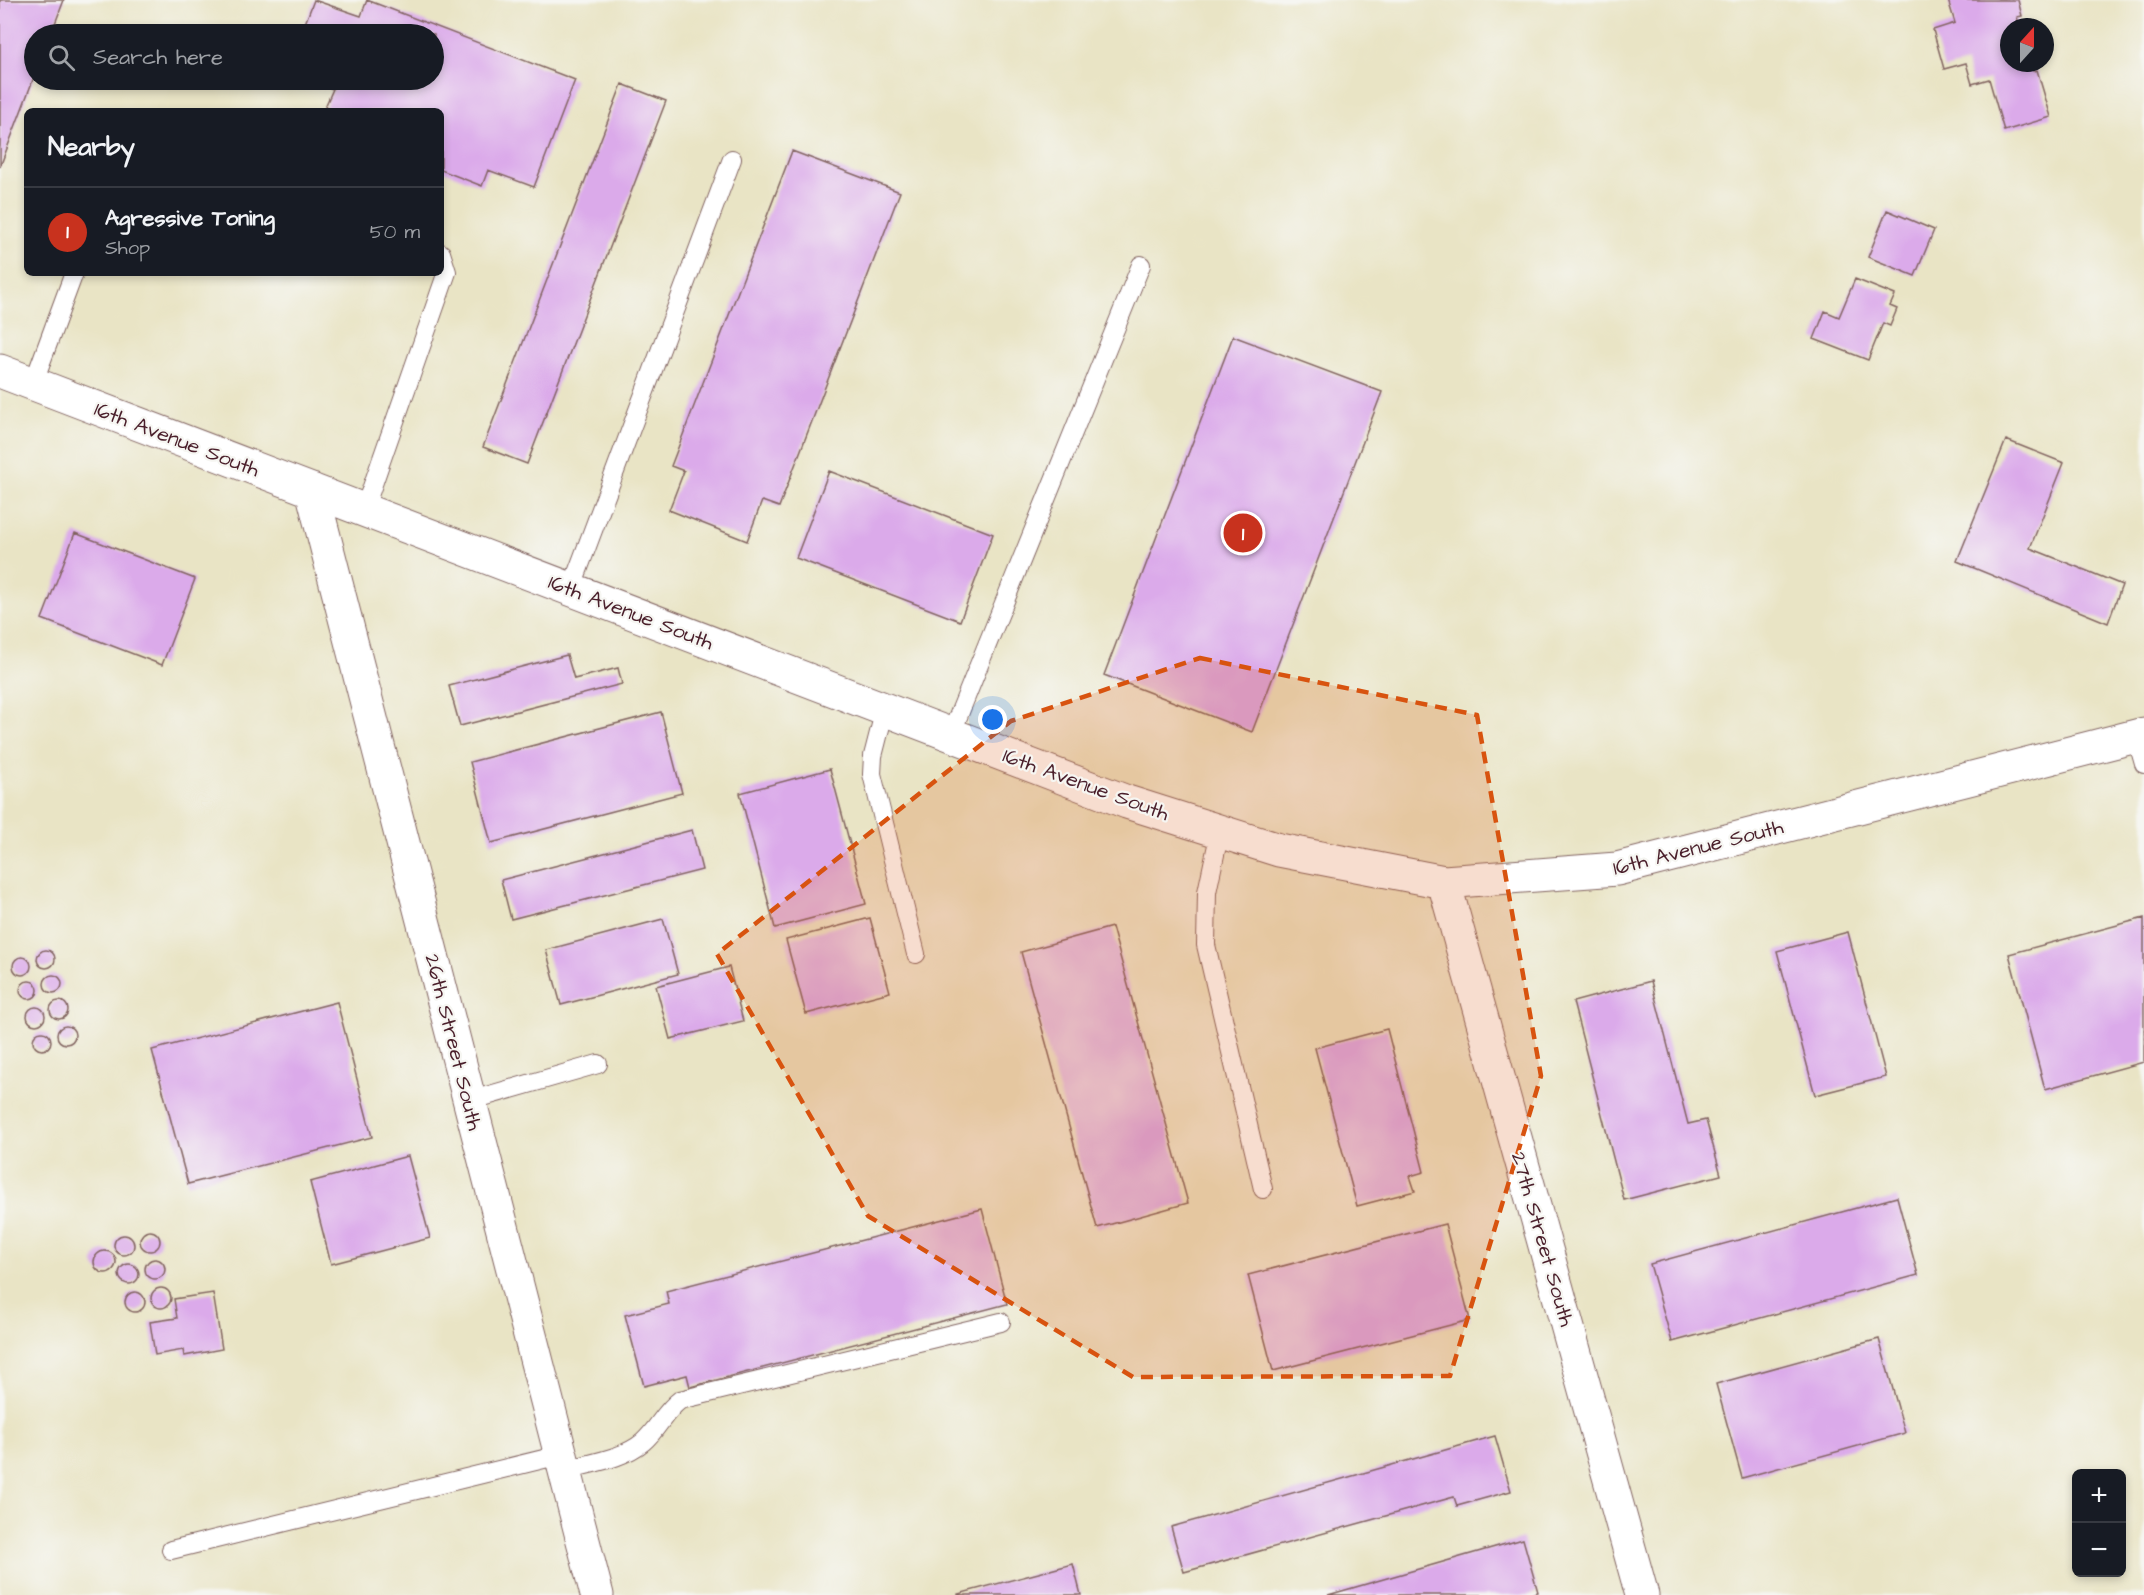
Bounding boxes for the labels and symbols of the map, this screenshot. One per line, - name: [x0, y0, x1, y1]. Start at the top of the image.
- north arrow: [2000, 18, 2054, 72]
- street label: 16th Avenue South: [90, 395, 264, 485]
- pin: 1: [1224, 510, 1262, 556]
- street label: 16th Avenue South: [544, 568, 718, 658]
- your location: [978, 705, 1007, 734]
- street label: 16th Avenue South: [999, 741, 1173, 828]
- street label: 16th Avenue South: [1610, 812, 1787, 883]
- street label: 26th Street South: [418, 951, 490, 1134]
- street label: 27th Street South: [1504, 1148, 1581, 1330]

